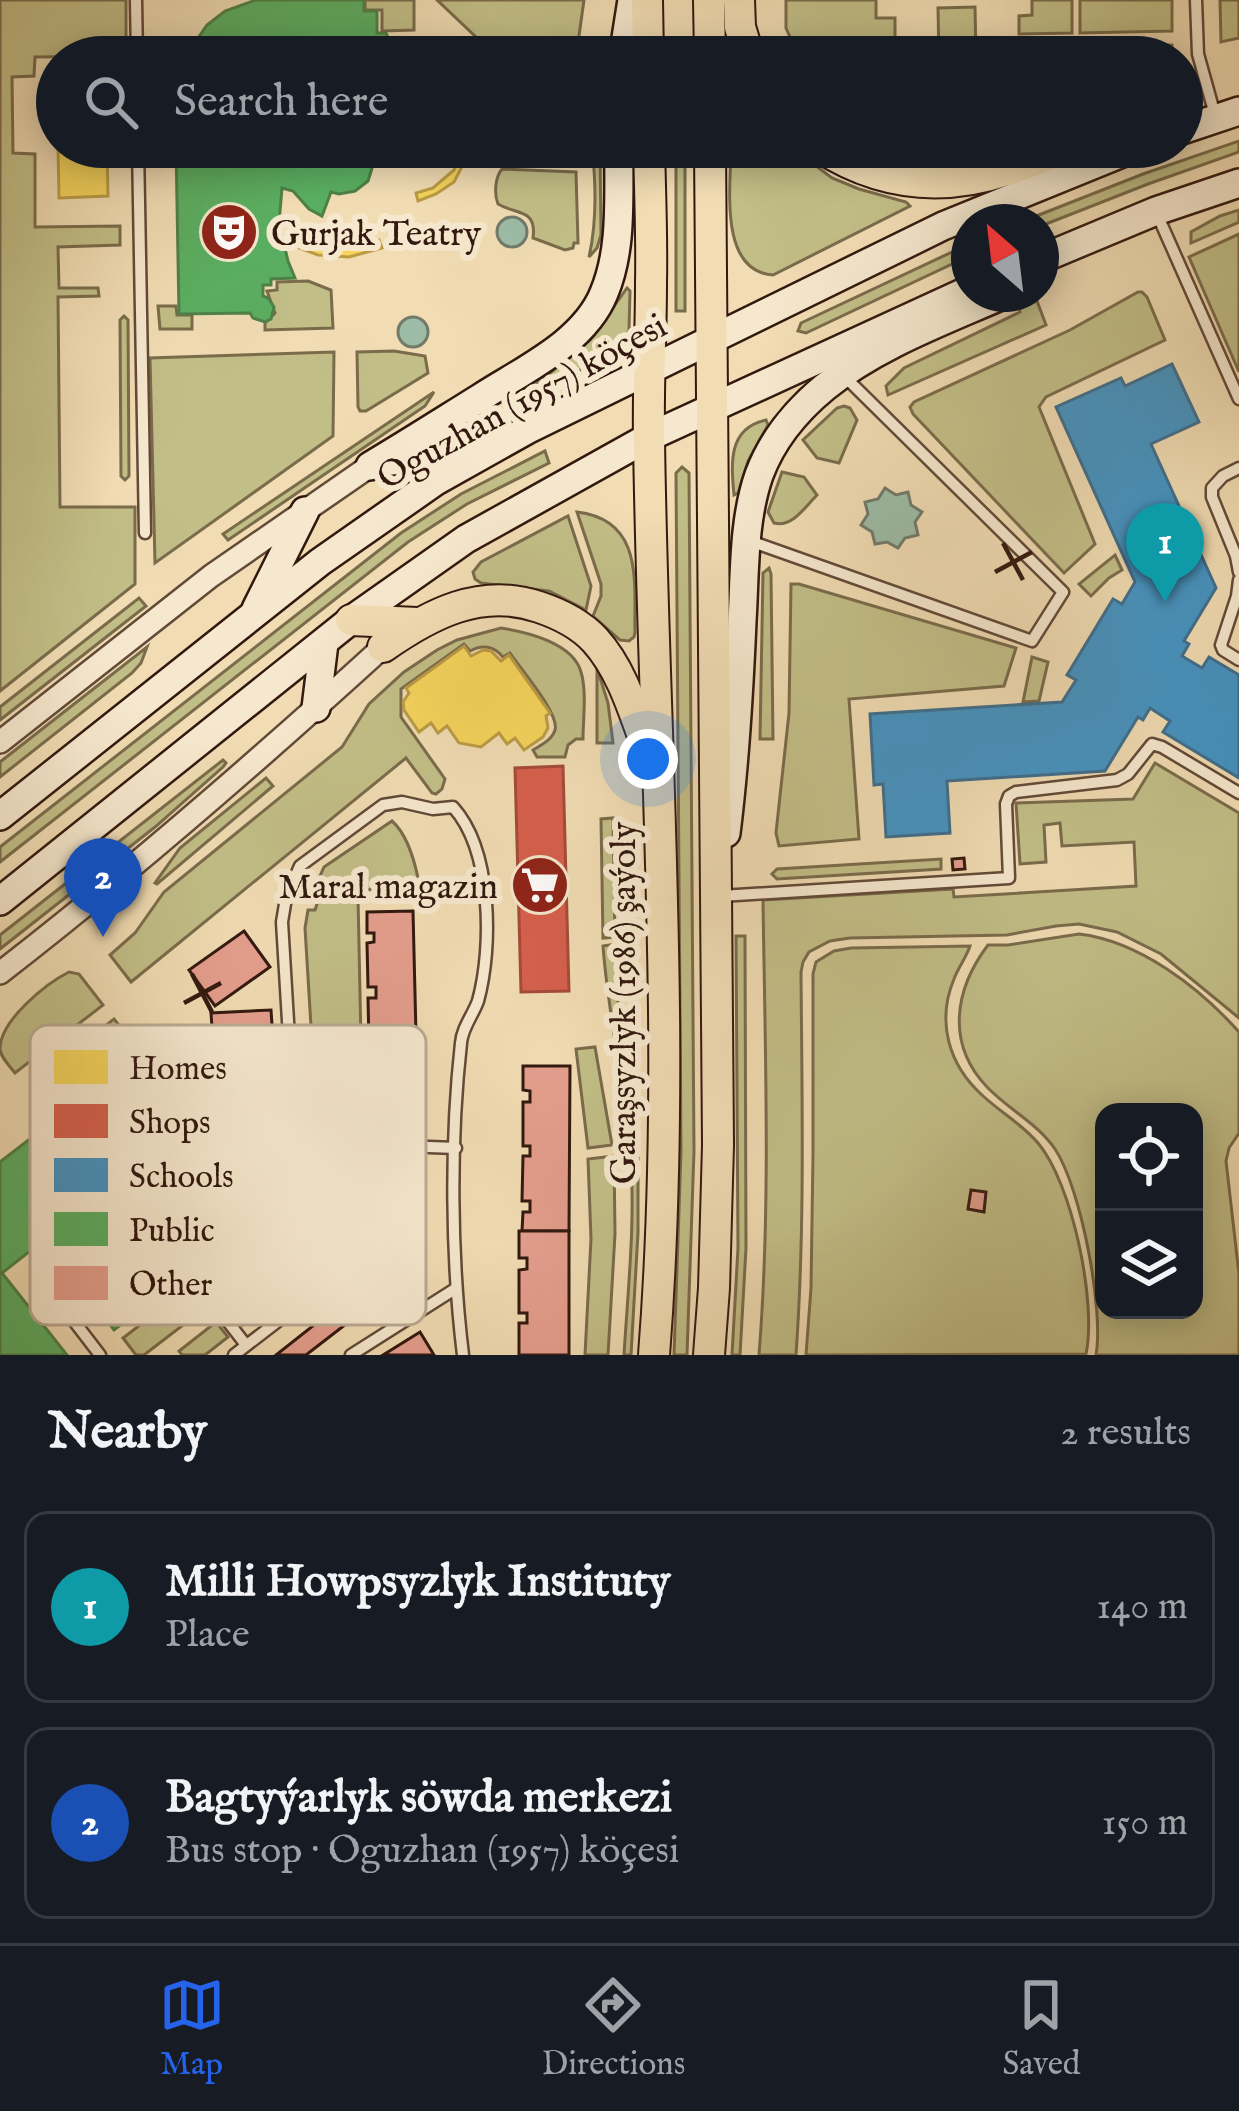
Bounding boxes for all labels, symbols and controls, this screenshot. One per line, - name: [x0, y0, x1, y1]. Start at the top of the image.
- search box: [36, 36, 1203, 168]
- icon: search: [78, 69, 144, 135]
- text: Search here: [174, 74, 388, 131]
- theatre icon: Gurjak Teatry: [198, 201, 260, 263]
- north arrow: [951, 204, 1059, 312]
- place label: Gurjak Teatry: [271, 212, 481, 258]
- street label: Oguzhan (1957) köçesi: [369, 304, 675, 501]
- pin: 1: [1126, 503, 1204, 602]
- your location: [618, 729, 678, 789]
- street label: Garaşsyzlyk (1986) şaýoly: [602, 822, 648, 1184]
- pin: 2: [64, 838, 142, 937]
- supermarket icon: Maral magazin: [509, 854, 571, 916]
- place label: Maral magazin: [278, 865, 498, 911]
- legend: [30, 1025, 426, 1325]
- text: Homes: [129, 1049, 227, 1091]
- text: Shops: [129, 1103, 211, 1145]
- map controls: [1095, 1103, 1203, 1319]
- button: locate: [1095, 1103, 1203, 1211]
- text: Schools: [129, 1157, 234, 1199]
- text: Public: [129, 1211, 215, 1253]
- button: layers: [1095, 1211, 1203, 1319]
- text: Other: [129, 1265, 212, 1307]
- text: Nearby: [48, 1401, 207, 1466]
- text: 2 results: [1060, 1409, 1191, 1458]
- text: Milli Howpsyzlyk Instituty: [165, 1554, 670, 1611]
- text: 1: [83, 1583, 97, 1632]
- text: 140 m: [1097, 1583, 1188, 1632]
- text: Place: [165, 1611, 250, 1660]
- text: Bagtyýarlyk söwda merkezi: [165, 1770, 672, 1827]
- text: 2: [81, 1799, 99, 1848]
- text: 150 m: [1102, 1799, 1188, 1848]
- text: Bus stop · Oguzhan (1957) köçesi: [165, 1827, 679, 1876]
- tab: Map: [159, 1972, 225, 2086]
- tab: Directions: [542, 1972, 685, 2086]
- tab: Saved: [1002, 1972, 1080, 2086]

